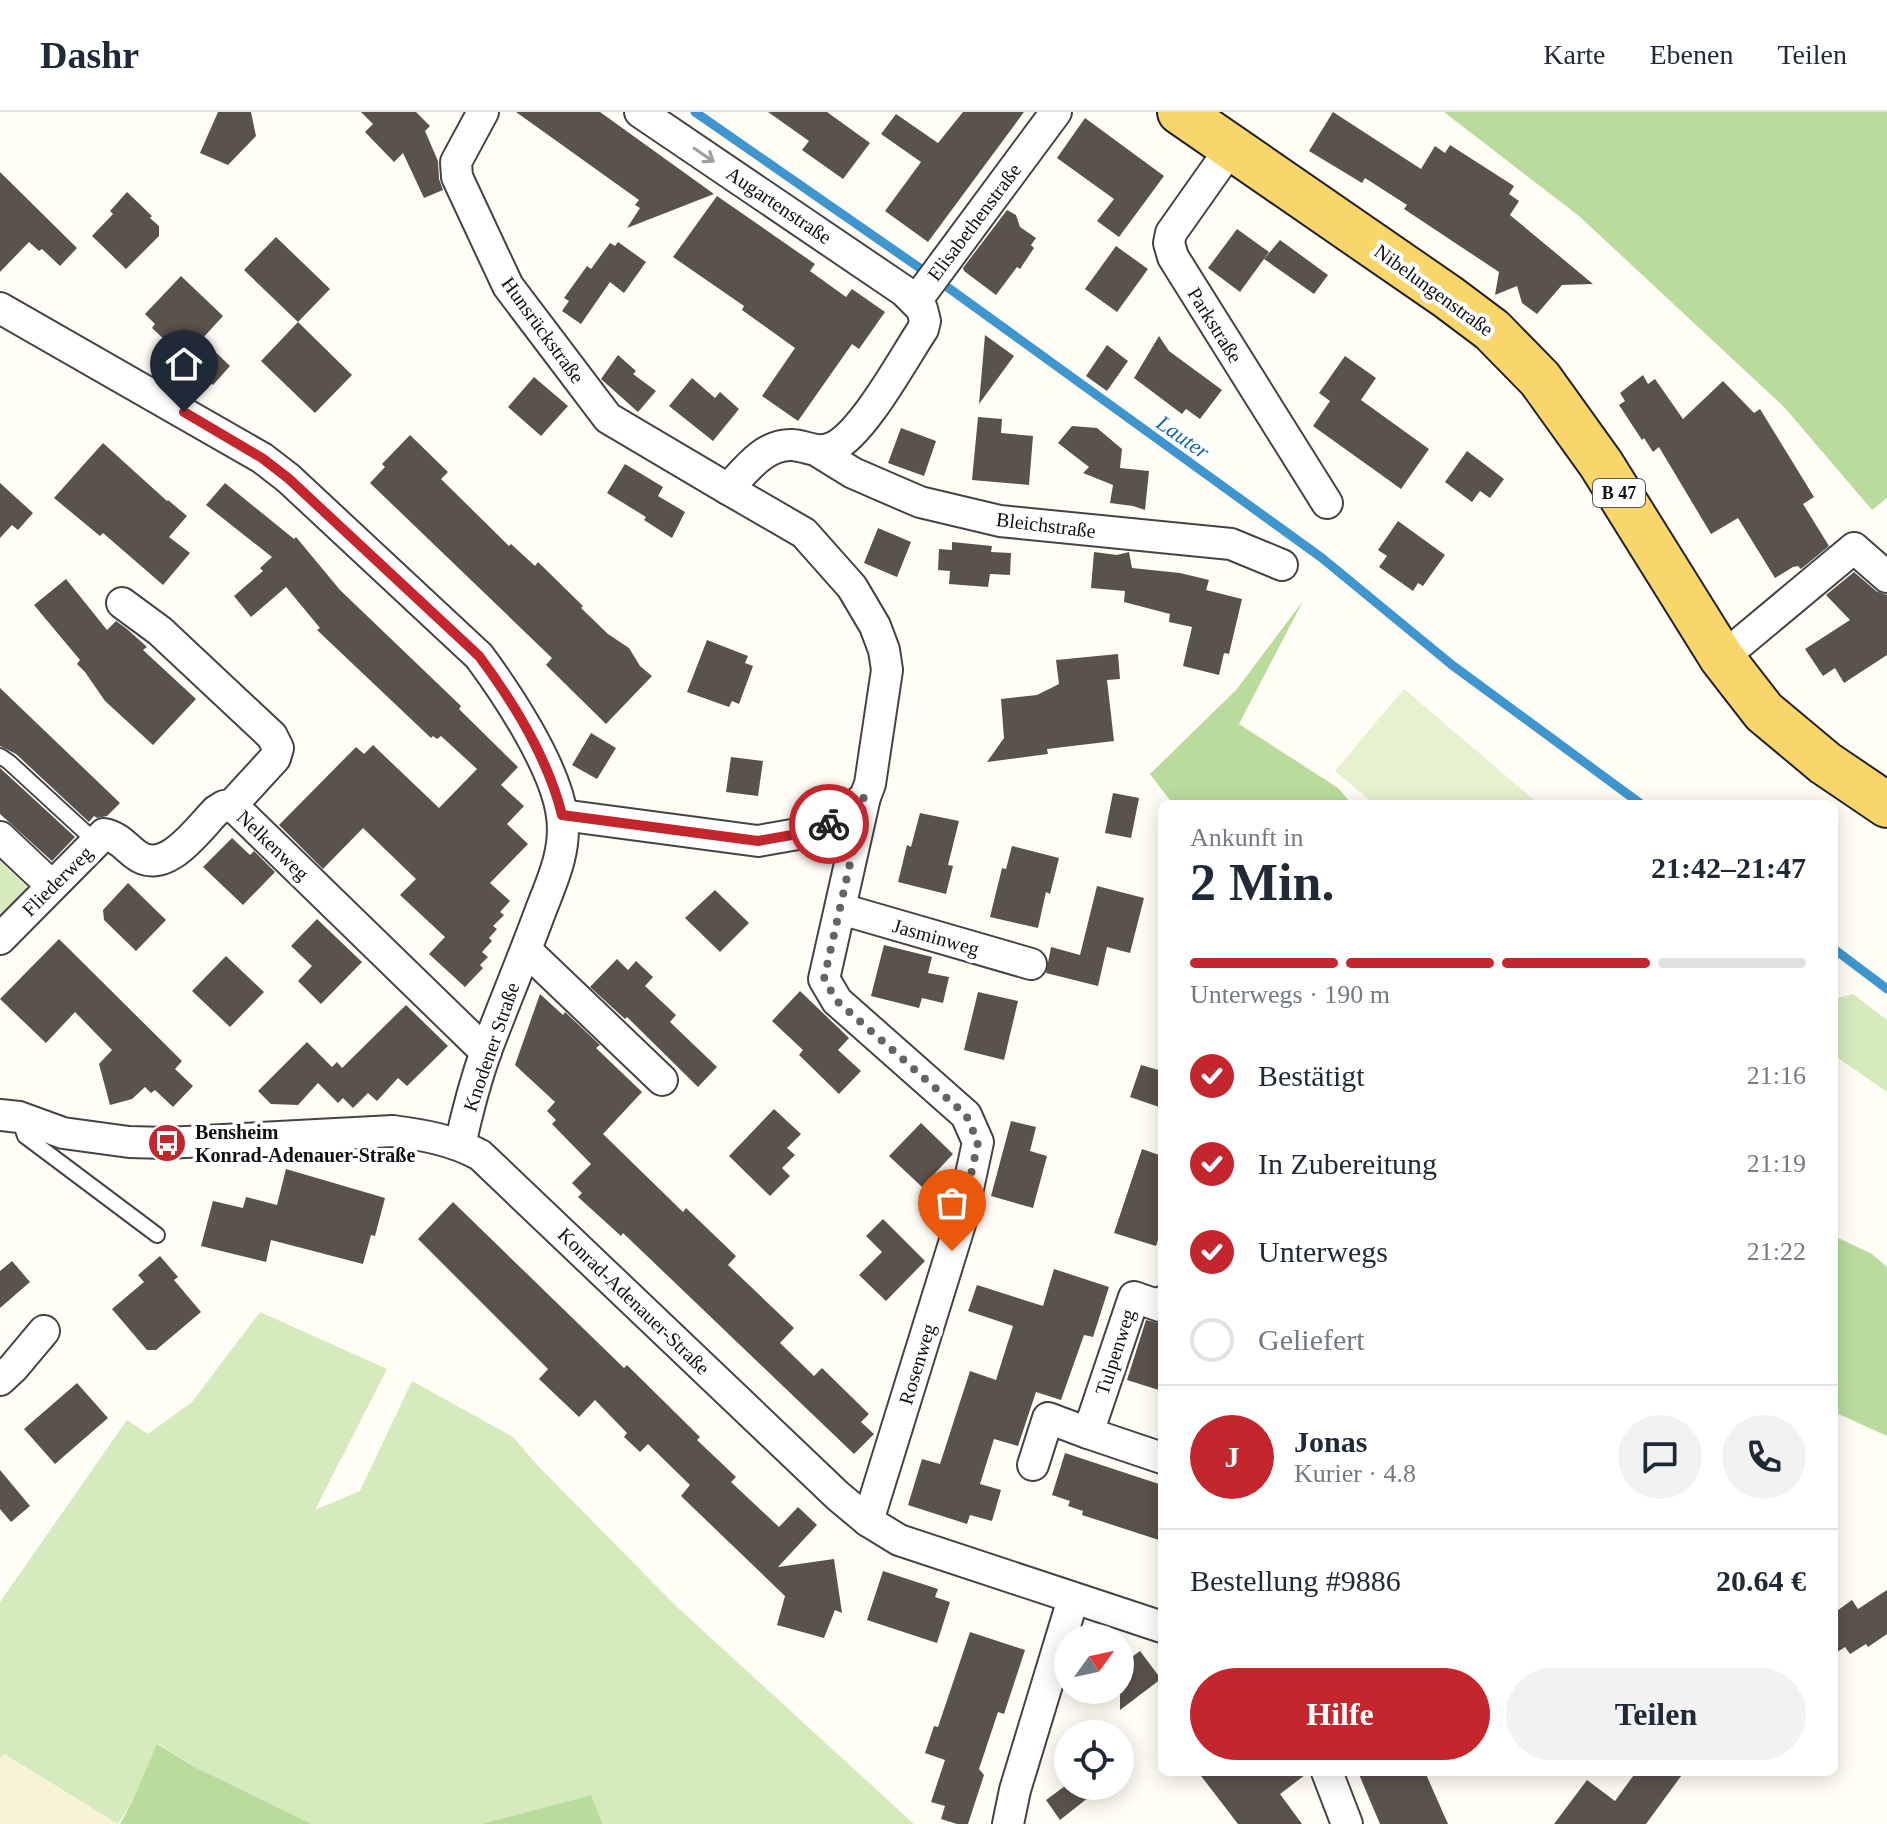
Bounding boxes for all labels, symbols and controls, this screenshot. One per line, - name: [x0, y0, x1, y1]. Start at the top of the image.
- text: Dashr: [40, 34, 139, 76]
- text: Karte: [1543, 39, 1605, 70]
- text: Ebenen: [1649, 39, 1733, 70]
- text: Teilen: [1777, 39, 1847, 70]
- one-way arrow: [693, 147, 715, 164]
- street label: Elisabethenstraße: [923, 159, 1025, 285]
- street label: Augartenstraße: [722, 162, 836, 249]
- street label: Nibelungenstraße: [1370, 240, 1498, 341]
- street label: Hunsrückstraße: [497, 273, 589, 387]
- street label: Parkstraße: [1183, 283, 1247, 367]
- pin: [150, 330, 218, 412]
- icon: home: [162, 342, 206, 386]
- water label: Lauter: [1151, 409, 1215, 464]
- road number: B 47: [1593, 479, 1645, 507]
- street label: Bleichstraße: [995, 508, 1097, 542]
- courier: [789, 784, 869, 864]
- icon: bike: [807, 802, 851, 846]
- street label: Nelkenweg: [232, 805, 313, 885]
- text: Ankunft in: [1190, 823, 1303, 852]
- street label: Fliederweg: [17, 841, 97, 921]
- text: 21:42–21:47: [1651, 851, 1806, 884]
- text: 2 Min.: [1190, 854, 1334, 911]
- street label: Jasminweg: [890, 914, 982, 961]
- street label: Knodener Straße: [459, 980, 523, 1114]
- text: Unterwegs · 190 m: [1190, 980, 1390, 1009]
- icon: check: [1190, 1054, 1234, 1098]
- text: Bestätigt: [1258, 1059, 1365, 1092]
- text: 21:16: [1747, 1061, 1806, 1090]
- place label: Bensheim Konrad-Adenauer-Straße: [195, 1121, 415, 1166]
- bus stop icon: Bensheim Konrad-Adenauer-Straße: [146, 1122, 188, 1164]
- icon: check: [1190, 1142, 1234, 1186]
- text: In Zubereitung: [1258, 1147, 1437, 1180]
- text: 21:19: [1747, 1149, 1806, 1178]
- pin: [918, 1169, 986, 1251]
- icon: bag: [930, 1181, 974, 1225]
- street label: Konrad-Adenauer-Straße: [554, 1223, 714, 1379]
- icon: check: [1190, 1230, 1234, 1274]
- text: Unterwegs: [1258, 1235, 1388, 1268]
- text: 21:22: [1747, 1237, 1806, 1266]
- street label: Tulpenweg: [1091, 1306, 1140, 1398]
- street label: Rosenweg: [894, 1321, 941, 1407]
- text: Geliefert: [1258, 1323, 1365, 1356]
- button: chat: [1618, 1415, 1702, 1499]
- button: phone: [1722, 1415, 1806, 1499]
- text: Jonas: [1294, 1425, 1367, 1458]
- text: J: [1225, 1440, 1240, 1473]
- text: Kurier · 4.8: [1294, 1459, 1416, 1488]
- text: Bestellung #9886: [1190, 1564, 1401, 1597]
- text: 20.64 €: [1716, 1564, 1806, 1597]
- north arrow: [1054, 1624, 1134, 1704]
- map controls: [1054, 1624, 1134, 1800]
- button: Hilfe: [1190, 1668, 1490, 1760]
- button: Teilen: [1506, 1668, 1806, 1760]
- button: locate: [1054, 1720, 1134, 1800]

